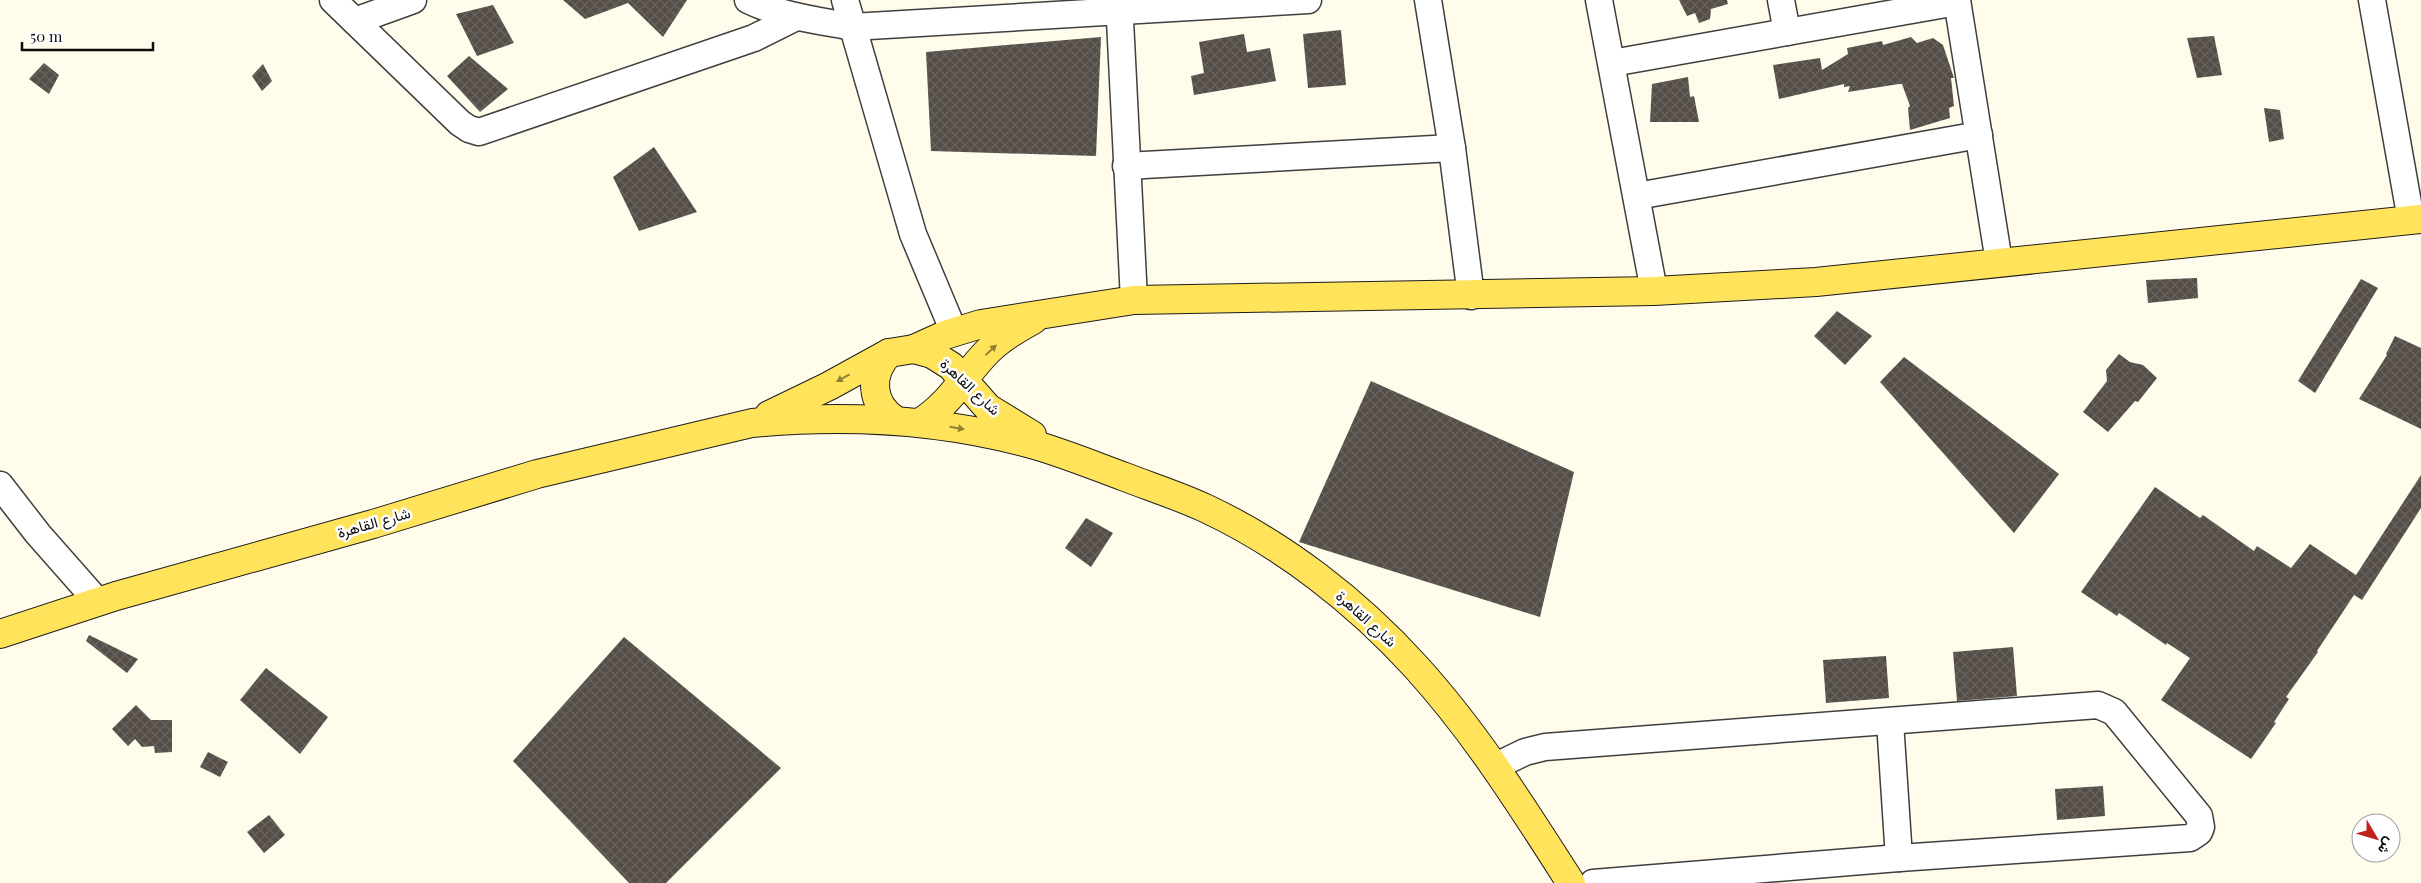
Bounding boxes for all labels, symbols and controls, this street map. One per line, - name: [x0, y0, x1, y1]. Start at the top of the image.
- scale bar: [22, 20, 154, 52]
- text: 50 m: [30, 26, 63, 46]
- one-way arrow: [984, 344, 996, 356]
- street label: شارع القاهرة: [935, 353, 1005, 421]
- one-way arrow: [836, 374, 850, 383]
- one-way arrow: [949, 424, 965, 432]
- street label: شارع القاهرة: [335, 502, 413, 544]
- street label: شارع القاهرة: [1331, 586, 1401, 652]
- north arrow: [2351, 813, 2401, 863]
- text: ش: [2374, 834, 2399, 859]

